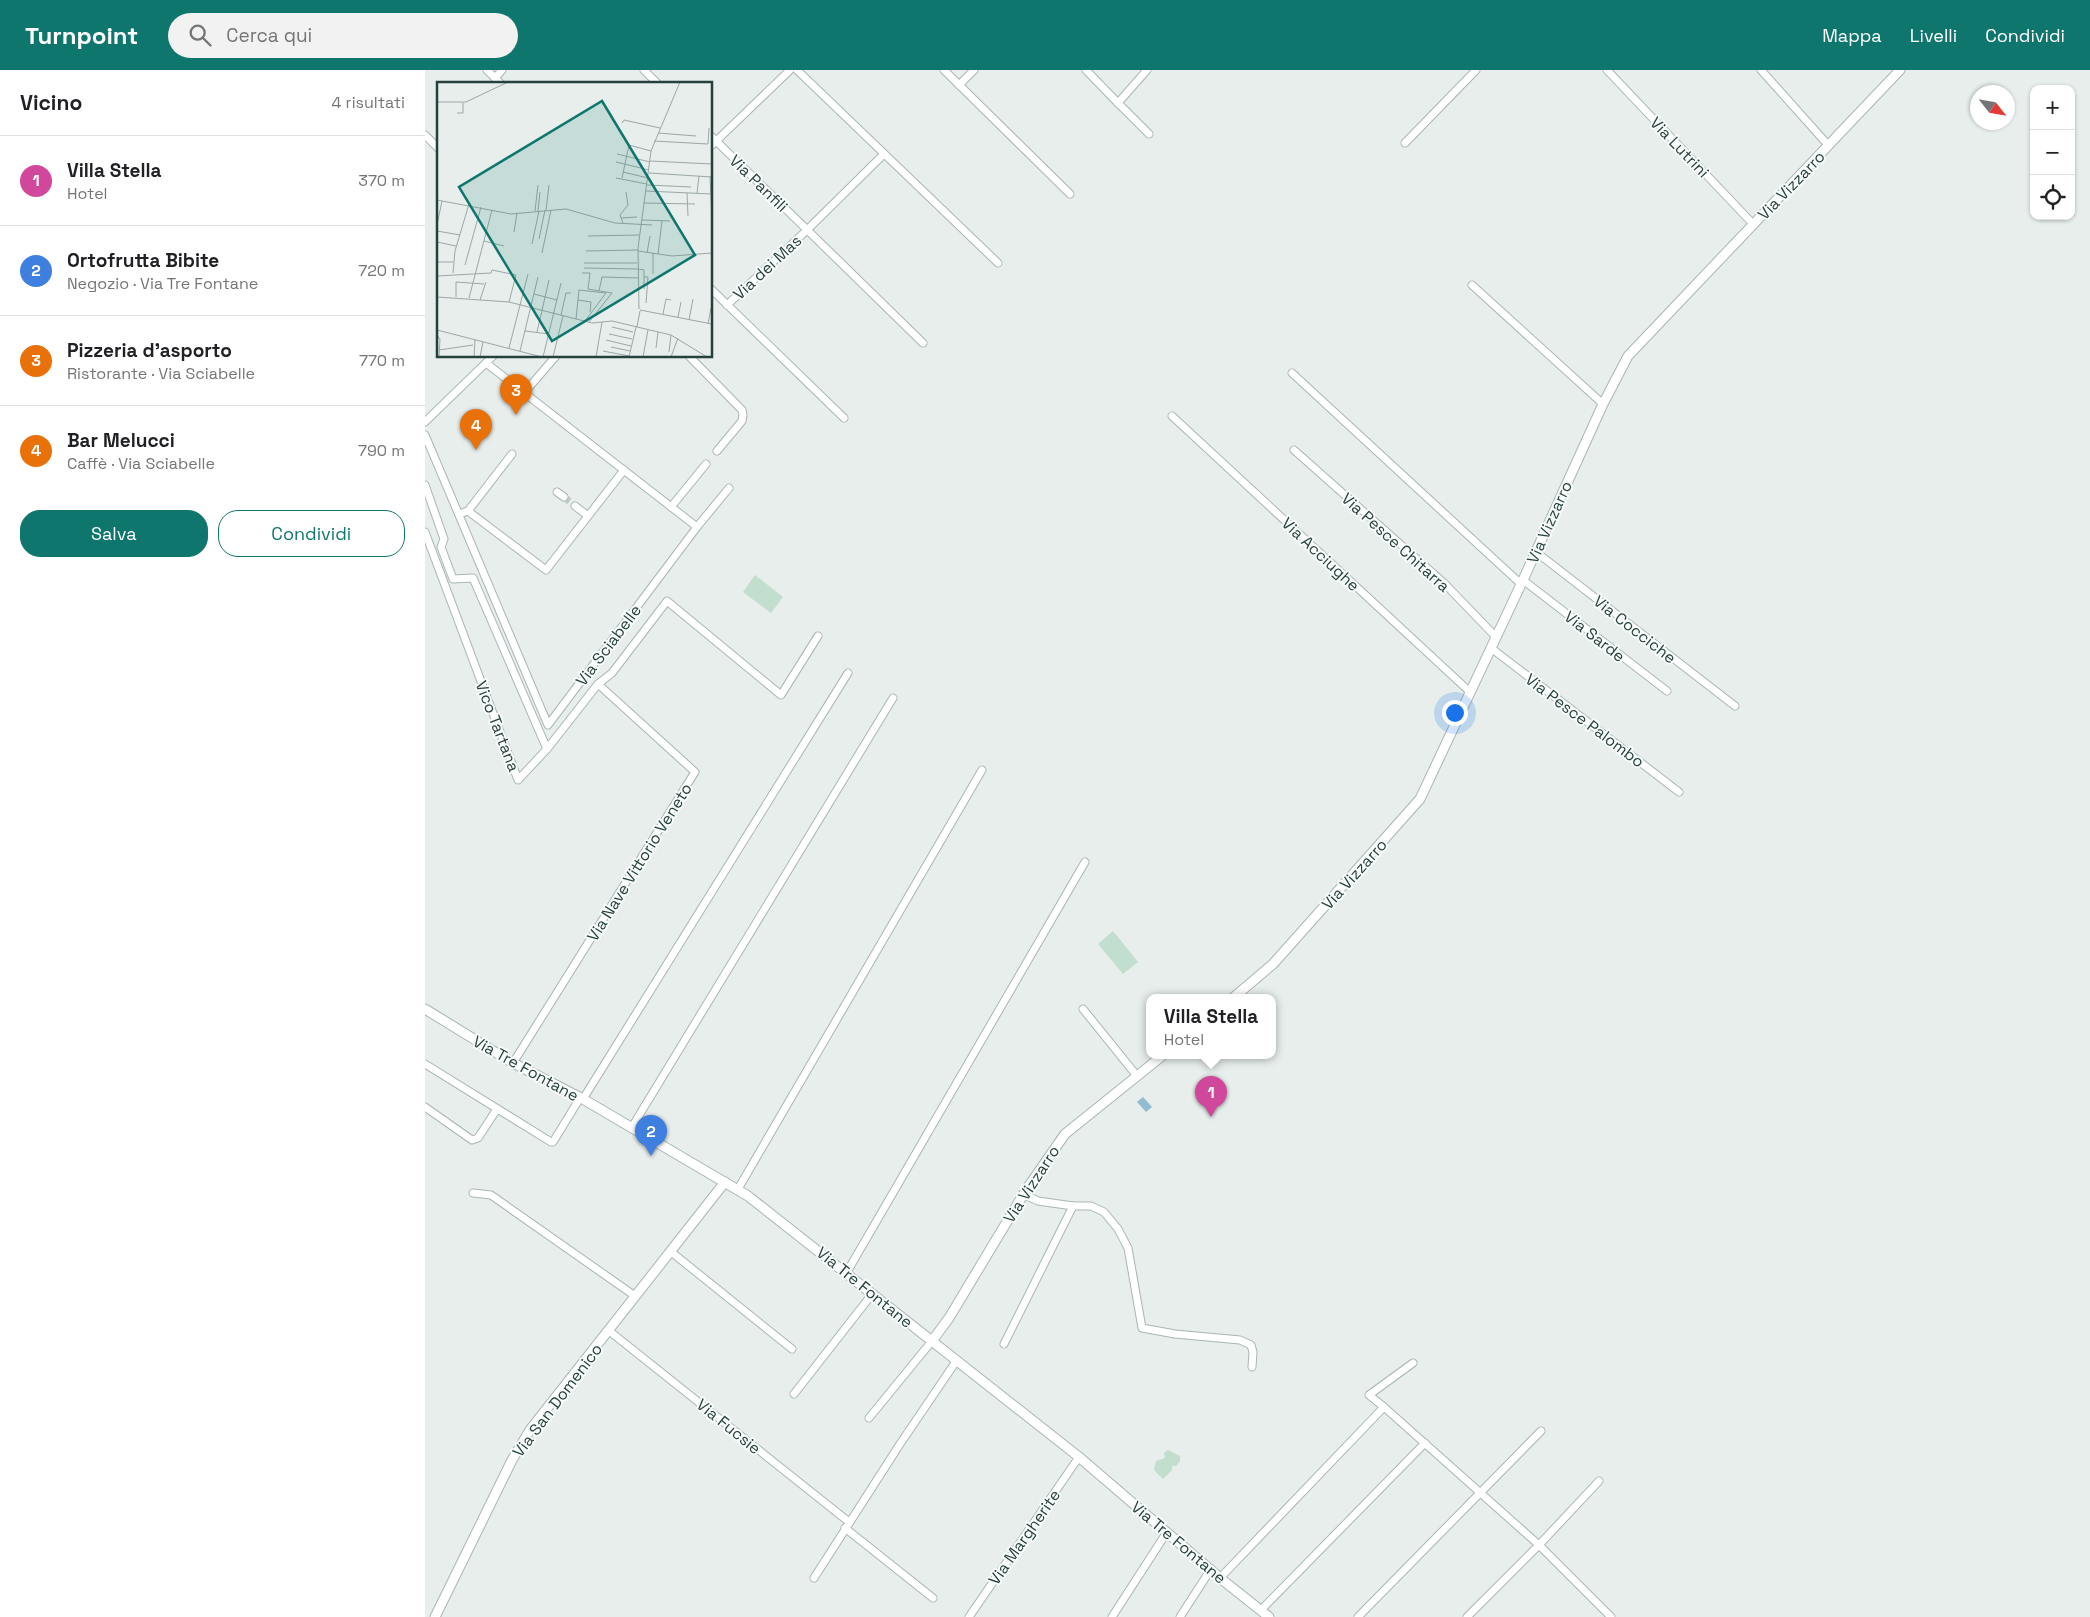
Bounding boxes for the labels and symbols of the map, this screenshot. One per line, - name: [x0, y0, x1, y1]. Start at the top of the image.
- inset map: [437, 82, 713, 358]
- north arrow: [1970, 85, 2015, 130]
- street label: Via Lutrini: [1645, 112, 1714, 182]
- street label: Via Vizzarro: [1753, 146, 1830, 224]
- street label: Via Panfili: [725, 150, 792, 217]
- street label: Via dei Mas: [729, 230, 806, 304]
- pin: 3: [500, 374, 532, 415]
- pin: 4: [460, 409, 492, 450]
- street label: Via Vizzarro: [1522, 478, 1577, 567]
- street label: Via Pesce Chitarra: [1337, 488, 1454, 597]
- street label: Via Acciughe: [1277, 513, 1364, 596]
- street label: Via Cocciche: [1589, 591, 1680, 668]
- street label: Via Sciabelle: [571, 600, 646, 690]
- street label: Via Sarde: [1560, 606, 1629, 667]
- street label: Via Pesce Palombo: [1521, 669, 1649, 772]
- street label: Vico Tartana: [471, 678, 524, 775]
- your location: [1442, 700, 1468, 726]
- street label: Via Nave Vittorio Veneto: [582, 779, 697, 945]
- street label: Via Vizzarro: [1317, 835, 1392, 914]
- street label: Via Tre Fontane: [469, 1031, 582, 1106]
- pin: 1: [1195, 1076, 1227, 1117]
- pin: 2: [635, 1115, 667, 1156]
- street label: Via Vizzarro: [999, 1142, 1064, 1227]
- street label: Via Tre Fontane: [812, 1242, 917, 1333]
- street label: Via San Domenico: [508, 1339, 607, 1461]
- street label: Via Fucsie: [692, 1394, 765, 1459]
- street label: Via Margherite: [984, 1485, 1065, 1589]
- street label: Via Tre Fontane: [1127, 1496, 1231, 1588]

